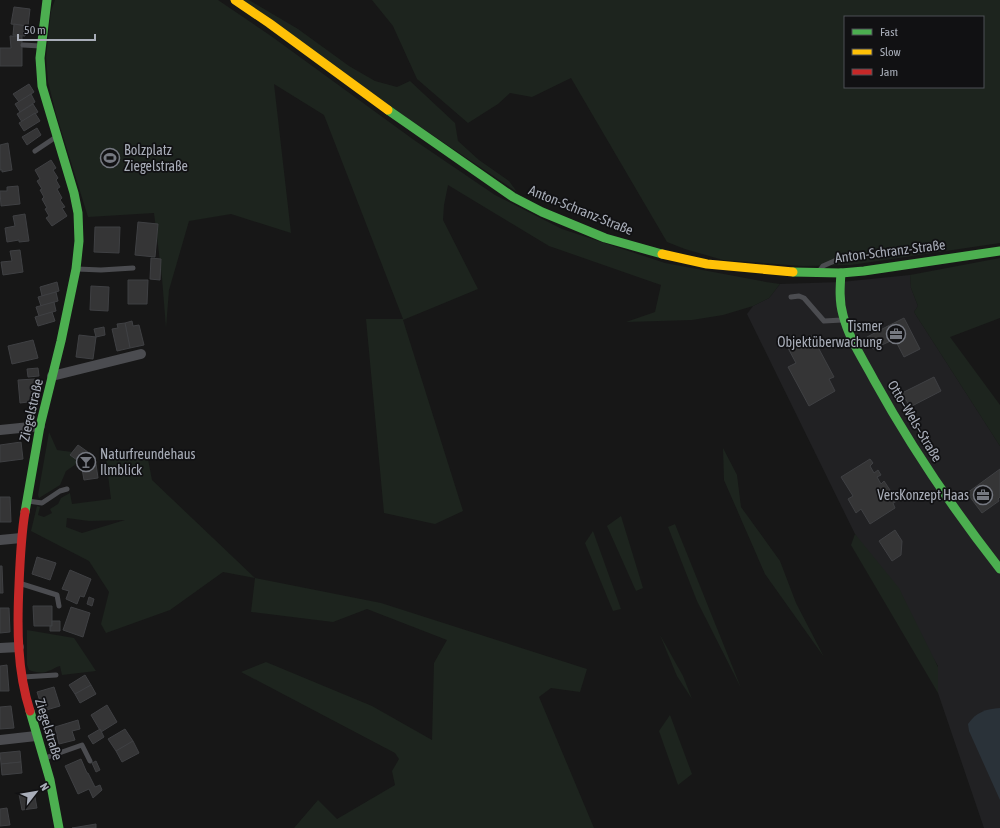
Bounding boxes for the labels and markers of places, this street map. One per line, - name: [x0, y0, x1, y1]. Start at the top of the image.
- place label: Bolzplatz Ziegelstraße: [124, 142, 188, 174]
- sports icon: Bolzplatz Ziegelstraße: [99, 147, 121, 169]
- place label: Tismer Objektüberwachung: [777, 318, 883, 350]
- office icon: Tismer Objektüberwachung: [885, 323, 907, 345]
- place label: Naturfreundehaus Ilmblick: [100, 446, 196, 478]
- bar icon: Naturfreundehaus Ilmblick: [75, 451, 97, 473]
- office icon: VersKonzept Haas: [972, 484, 994, 506]
- place label: VersKonzept Haas: [877, 487, 969, 503]

